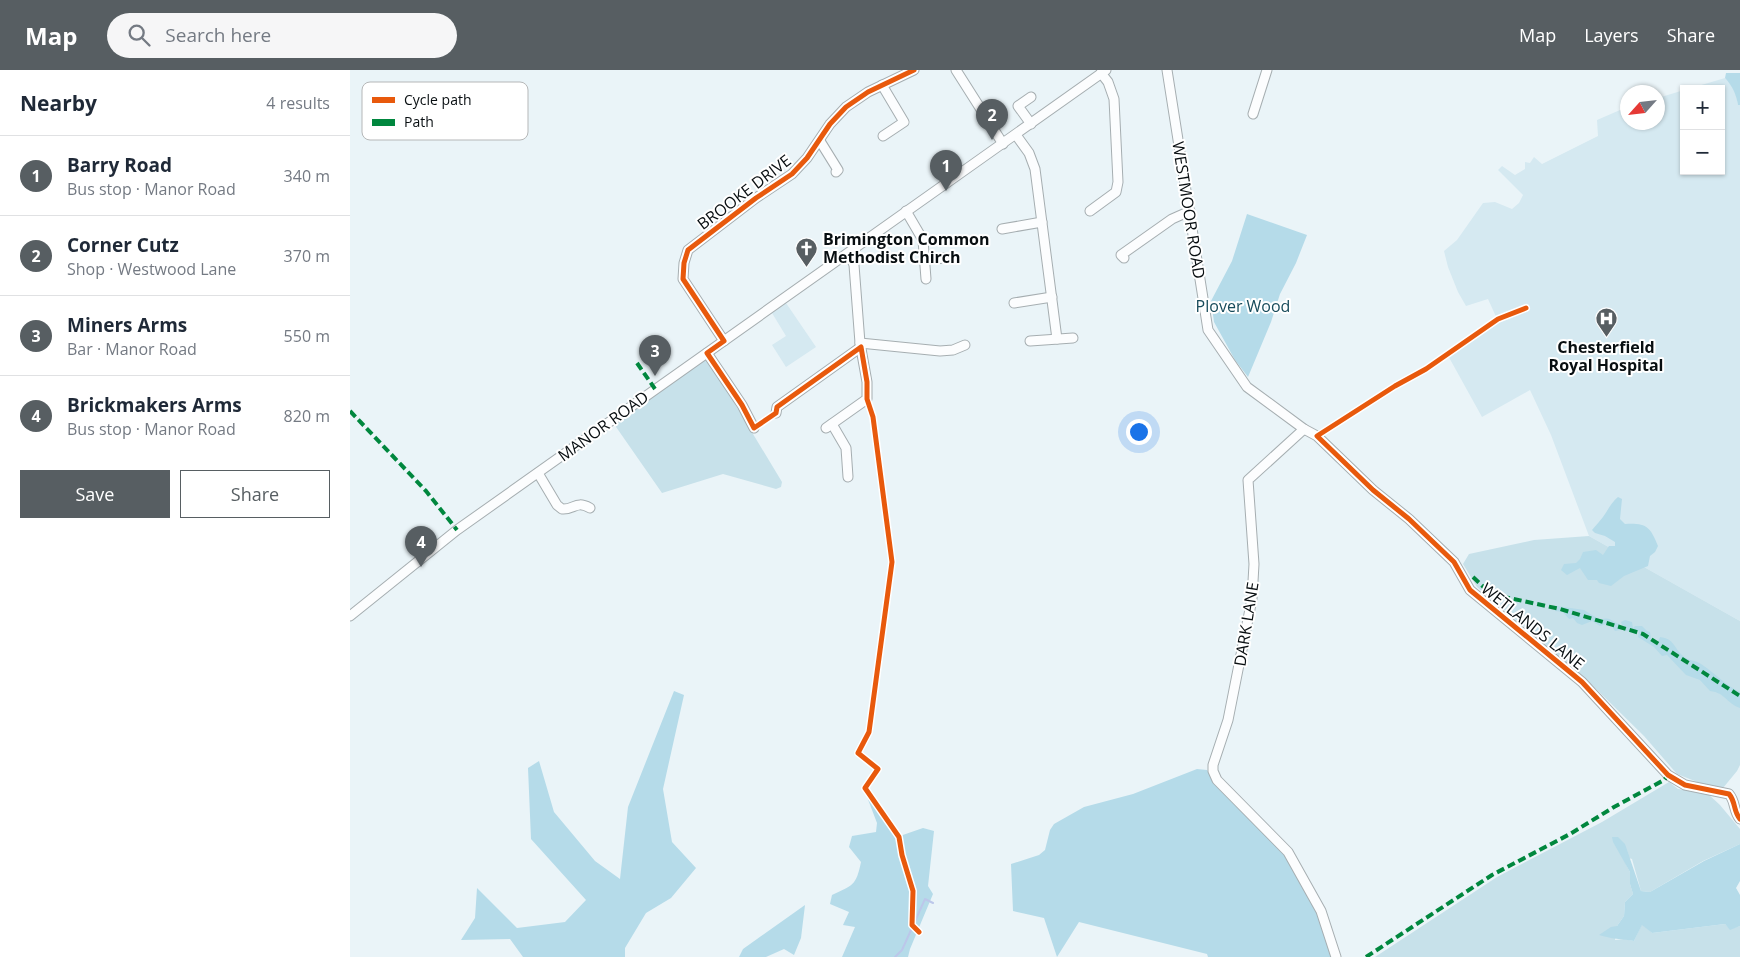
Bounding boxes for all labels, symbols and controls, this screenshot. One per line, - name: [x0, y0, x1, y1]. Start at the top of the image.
- search box: [107, 13, 457, 58]
- text: Map: [25, 19, 77, 52]
- icon: search: [125, 21, 153, 49]
- text: Search here: [165, 22, 271, 48]
- text: Map: [1519, 23, 1556, 47]
- text: Layers: [1584, 23, 1639, 47]
- text: Share: [1667, 23, 1715, 47]
- legend: [362, 82, 528, 140]
- north arrow: [1620, 85, 1665, 130]
- map controls: [1680, 85, 1725, 175]
- button: +: [1680, 85, 1725, 130]
- text: Nearby: [20, 89, 97, 117]
- text: Cycle path: [404, 90, 472, 109]
- text: 4 results: [266, 92, 330, 114]
- pin: 2: [976, 99, 1008, 140]
- text: Path: [404, 112, 434, 131]
- button: −: [1680, 130, 1725, 175]
- street label: WESTMOOR ROAD: [1167, 140, 1211, 280]
- street label: BROOKE DRIVE: [693, 149, 795, 235]
- pin: 1: [930, 150, 962, 191]
- text: Barry Road: [67, 152, 172, 178]
- text: 1: [31, 165, 41, 187]
- text: 340 m: [284, 165, 330, 187]
- text: Bus stop · Manor Road: [67, 178, 236, 200]
- place label: Brimington Common Methodist Chirch: [823, 228, 990, 268]
- text: Corner Cutz: [67, 232, 179, 258]
- church icon: Brimington Common Methodist Chirch: [795, 236, 819, 267]
- text: 2: [31, 245, 41, 267]
- text: 370 m: [284, 245, 330, 267]
- text: Shop · Westwood Lane: [67, 258, 236, 280]
- park label: Plover Wood: [1196, 295, 1290, 317]
- hospital icon: Chesterfield Royal Hospital: [1594, 306, 1618, 337]
- text: Miners Arms: [67, 312, 187, 338]
- text: 3: [31, 325, 41, 347]
- text: 550 m: [284, 325, 330, 347]
- pin: 3: [639, 335, 671, 376]
- place label: Chesterfield Royal Hospital: [1549, 336, 1663, 376]
- text: Bar · Manor Road: [67, 338, 197, 360]
- street label: MANOR ROAD: [553, 386, 653, 466]
- text: Brickmakers Arms: [67, 392, 242, 418]
- text: 4: [31, 405, 41, 427]
- text: 820 m: [284, 405, 330, 427]
- text: Bus stop · Manor Road: [67, 418, 236, 440]
- your location: [1126, 419, 1152, 445]
- button: Save: [20, 470, 170, 518]
- button: Share: [180, 470, 330, 518]
- pin: 4: [405, 526, 437, 567]
- street label: WETLANDS LANE: [1477, 578, 1589, 674]
- street label: DARK LANE: [1228, 580, 1264, 668]

